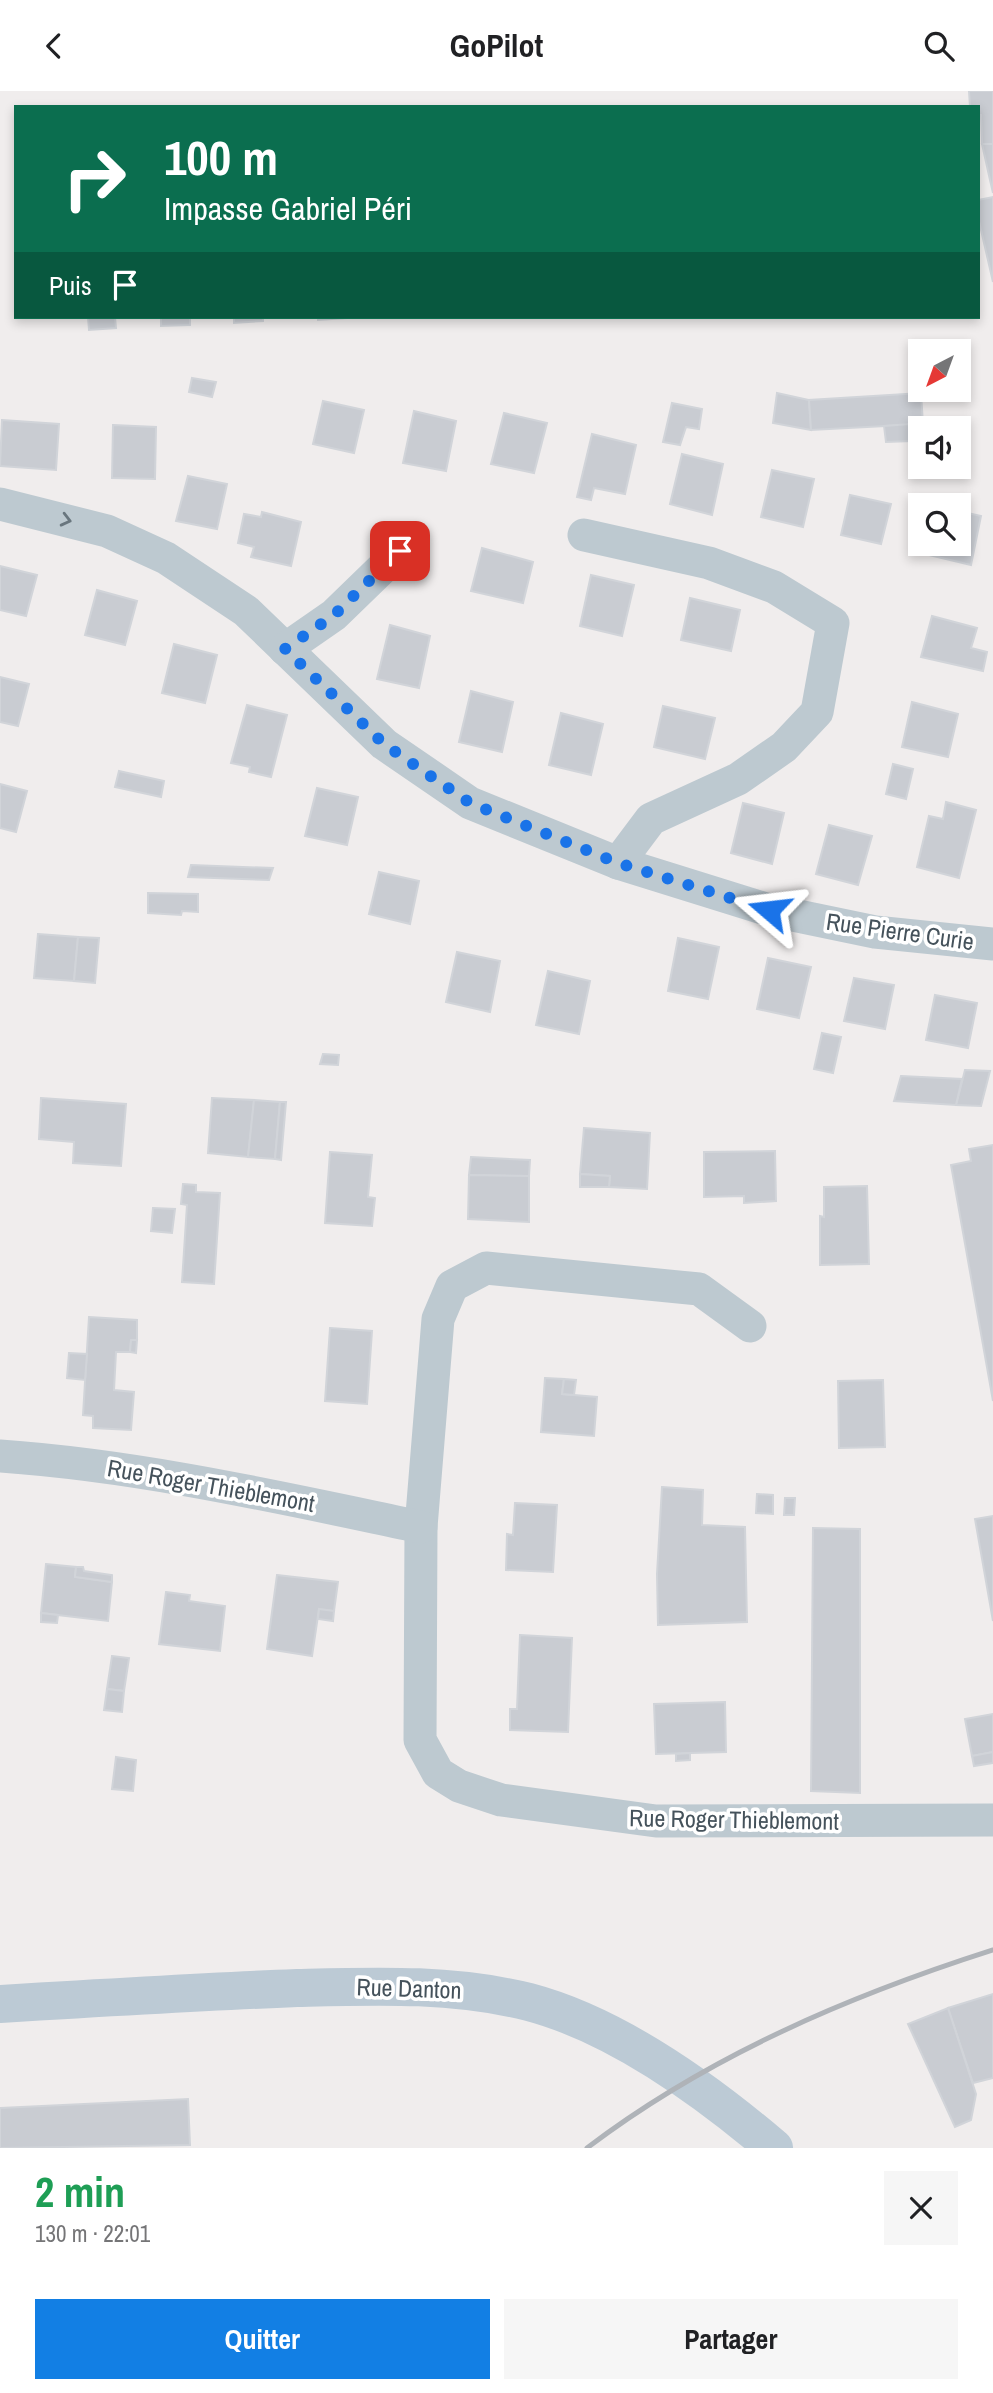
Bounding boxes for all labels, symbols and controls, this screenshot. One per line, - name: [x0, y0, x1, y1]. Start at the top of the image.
- text: GoPilot: [450, 24, 543, 67]
- icon: back: [35, 27, 73, 65]
- icon: search: [920, 27, 958, 65]
- text: 100 m: [164, 124, 278, 190]
- icon: right: [49, 133, 140, 224]
- text: Impasse Gabriel Péri: [164, 187, 412, 230]
- icon: arrive: [106, 266, 144, 304]
- text: Puis: [49, 268, 92, 303]
- north arrow: [908, 339, 971, 403]
- map controls: [908, 339, 971, 556]
- button: sound: [908, 416, 971, 479]
- button: search: [908, 493, 971, 556]
- one-way arrow: [60, 512, 72, 526]
- pin: [370, 521, 430, 581]
- icon: arrive: [381, 532, 419, 570]
- position arrow: [732, 873, 806, 947]
- street label: Rue Pierre Curie: [824, 905, 976, 957]
- street label: Rue Roger Thieblemont: [105, 1451, 318, 1519]
- street label: Rue Roger Thieblemont: [629, 1801, 840, 1837]
- street label: Rue Danton: [356, 1970, 462, 2006]
- text: 2 min: [35, 2164, 125, 2220]
- button: close: [884, 2171, 958, 2245]
- text: 130 m · 22:01: [35, 2218, 150, 2249]
- button: Quitter: [35, 2299, 490, 2379]
- button: Partager: [504, 2299, 958, 2379]

